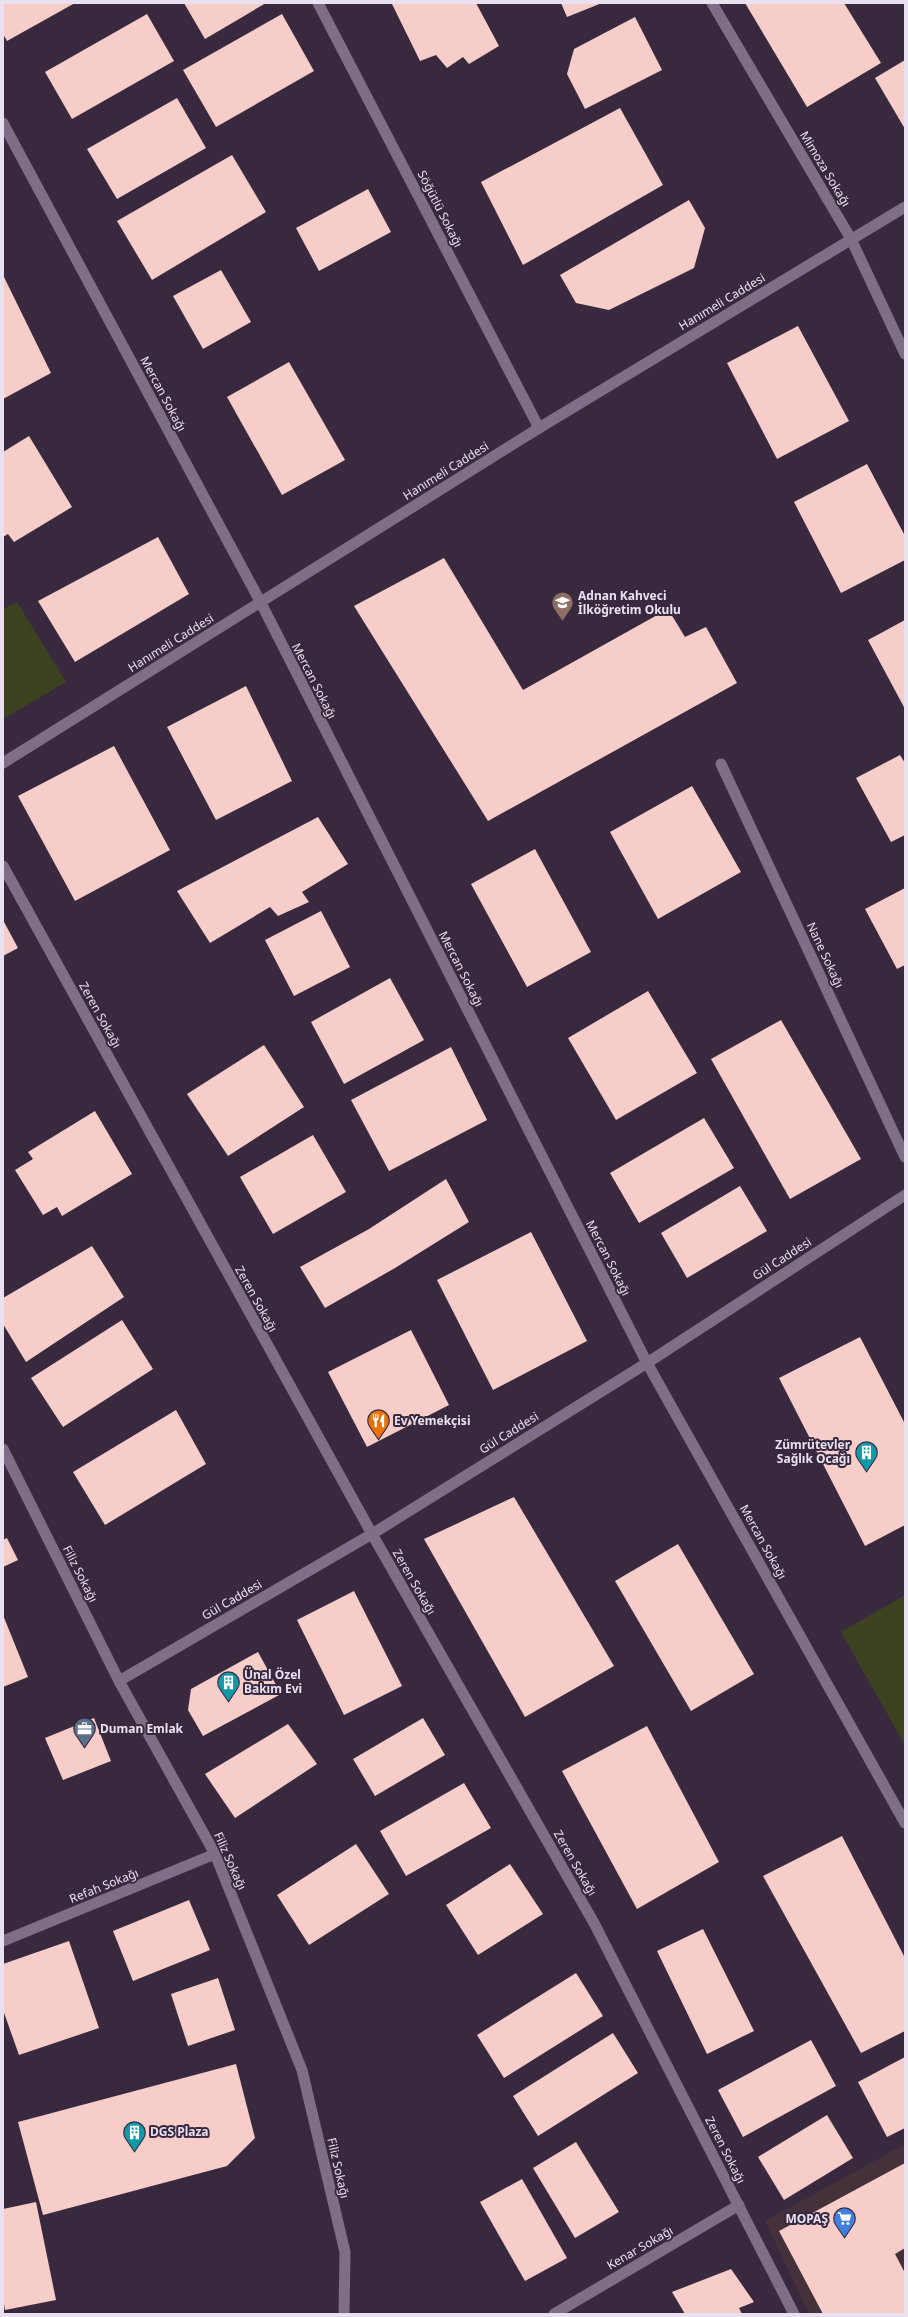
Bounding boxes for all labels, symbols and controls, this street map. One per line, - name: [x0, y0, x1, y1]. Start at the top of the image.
- street label: Mimoza Sokağı: [796, 128, 855, 210]
- street label: Söğütlü Sokağı: [414, 167, 467, 250]
- street label: Hanımeli Caddesi: [675, 269, 768, 334]
- street label: Mercan Sokağı: [136, 353, 190, 434]
- street label: Hanımeli Caddesi: [400, 437, 492, 504]
- place label: Adnan Kahveci İlköğretim Okulu: [578, 587, 681, 618]
- school or university icon: Adnan Kahveci İlköğretim Okulu: [550, 590, 576, 623]
- street label: Hanımeli Caddesi: [125, 609, 217, 676]
- street label: Mercan Sokağı: [288, 640, 341, 722]
- street label: Nane Sokağı: [803, 919, 848, 990]
- street label: Mercan Sokağı: [435, 928, 488, 1010]
- street label: Zeren Sokağı: [75, 979, 126, 1051]
- street label: Mercan Sokağı: [582, 1217, 635, 1299]
- street label: Gül Caddesi: [749, 1233, 814, 1284]
- street label: Zeren Sokağı: [231, 1263, 282, 1335]
- restaurant icon: Ev Yemekçisi: [365, 1408, 391, 1441]
- street label: Gül Caddesi: [476, 1408, 542, 1458]
- place label: Ev Yemekçisi: [394, 1412, 470, 1429]
- place label: Zümrütevler Sağlık Ocağı: [775, 1436, 851, 1467]
- building icon: Zümrütevler Sağlık Ocağı: [853, 1439, 879, 1472]
- street label: Mercan Sokağı: [736, 1501, 791, 1582]
- street label: Filiz Sokağı: [59, 1542, 102, 1605]
- street label: Zeren Sokağı: [389, 1546, 440, 1618]
- street label: Gül Caddesi: [198, 1575, 265, 1624]
- place label: Ünal Özel Bakım Evi: [244, 1666, 302, 1697]
- building icon: Ünal Özel Bakım Evi: [215, 1669, 241, 1702]
- office icon: Duman Emlak: [71, 1716, 97, 1749]
- place label: Duman Emlak: [100, 1720, 184, 1737]
- street label: Zeren Sokağı: [550, 1827, 601, 1899]
- street label: Filiz Sokağı: [210, 1829, 251, 1892]
- street label: Refah Sokağı: [67, 1864, 141, 1907]
- street label: Zeren Sokağı: [701, 2113, 750, 2186]
- building icon: DGS Plaza: [121, 2119, 147, 2152]
- place label: DGS Plaza: [150, 2123, 209, 2140]
- street label: Filiz Sokağı: [323, 2136, 354, 2200]
- supermarket icon: MOPAŞ: [831, 2206, 857, 2239]
- place label: MOPAŞ: [785, 2210, 828, 2227]
- street label: Kenar Sokağı: [604, 2222, 676, 2273]

